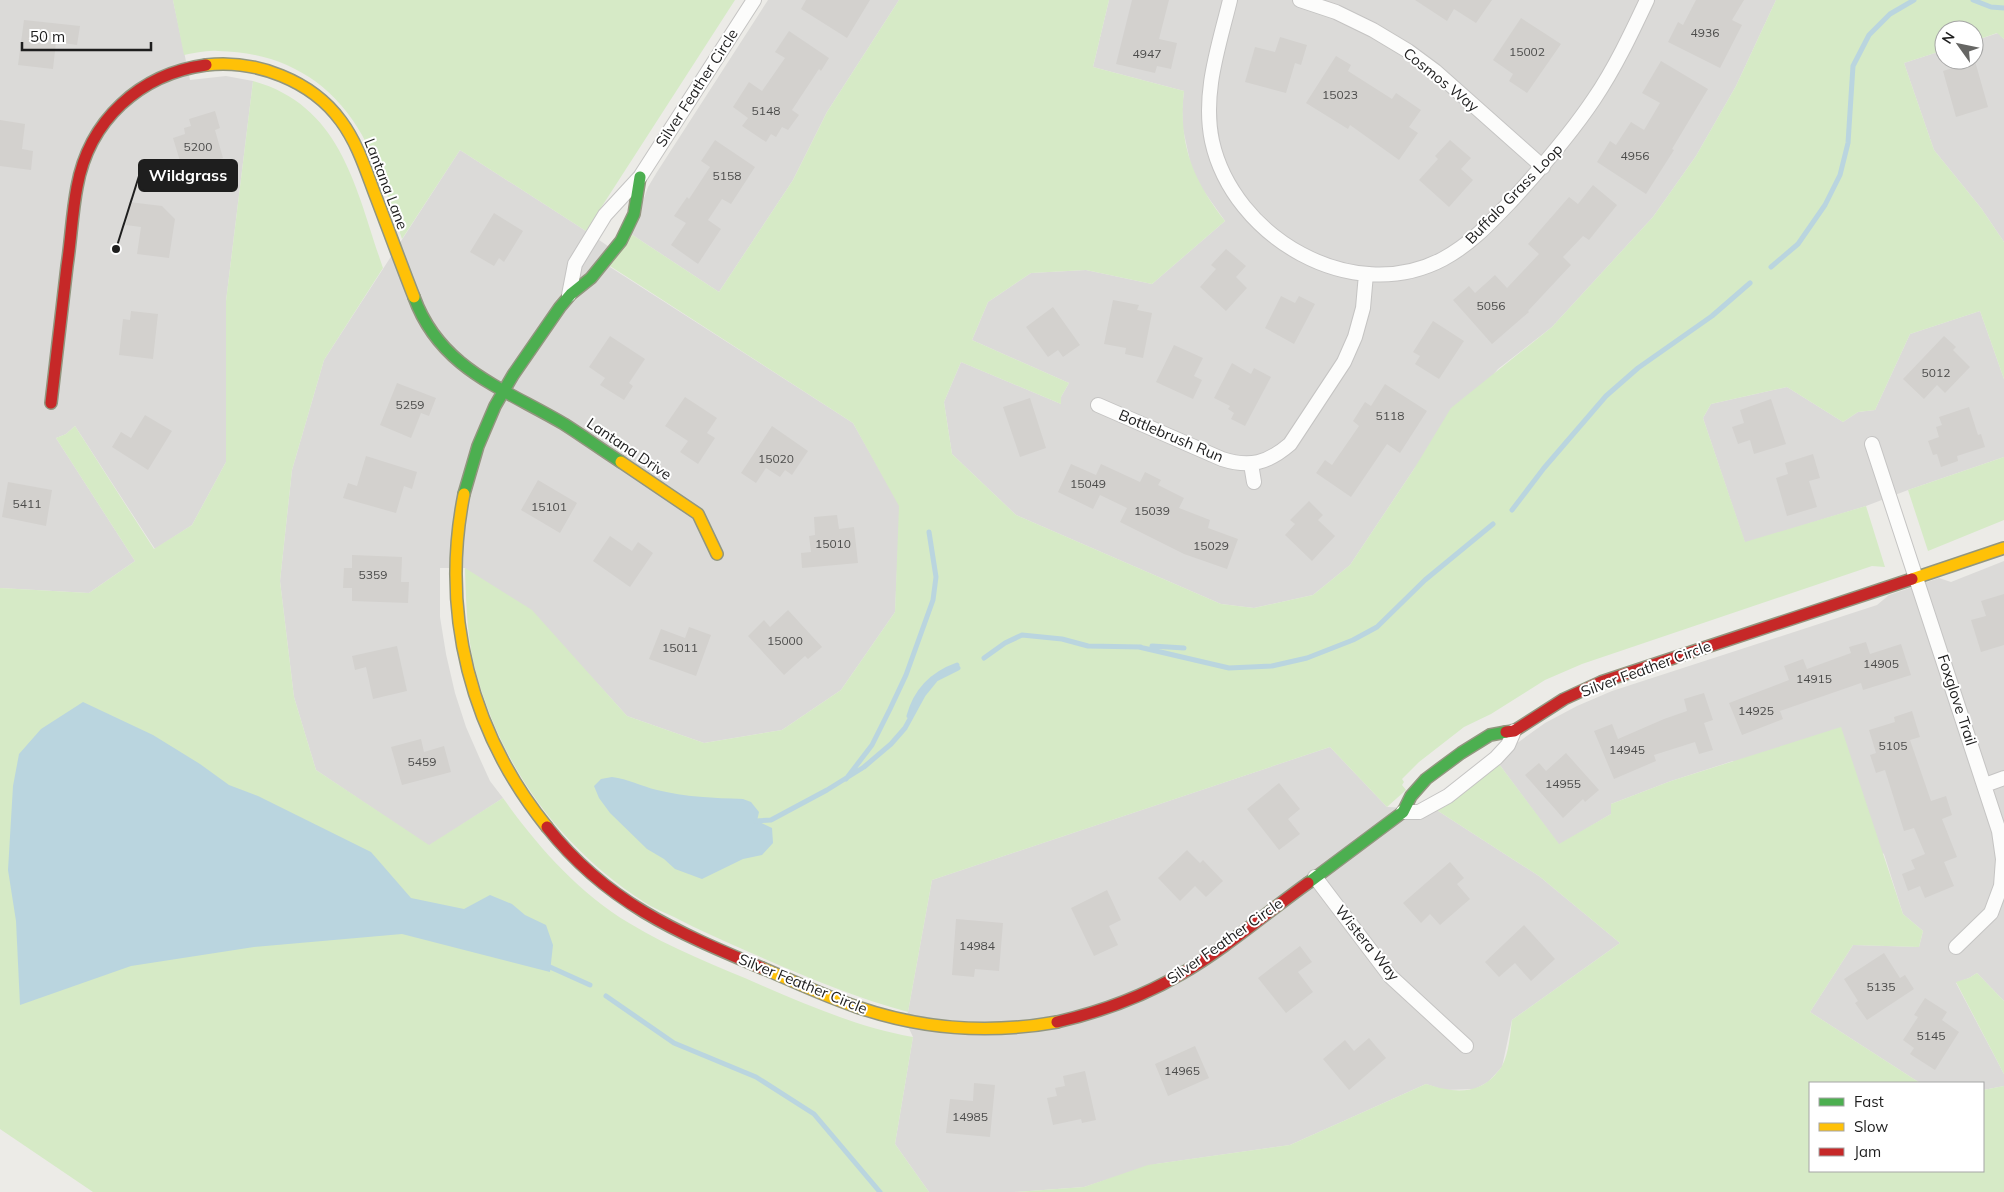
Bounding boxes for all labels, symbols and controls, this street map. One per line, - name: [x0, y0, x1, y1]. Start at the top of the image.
- scale bar: [22, 20, 151, 52]
- north arrow: [1934, 20, 1984, 70]
- street label: Silver Feather Circle: [651, 25, 742, 150]
- house number: 4936: [1691, 25, 1719, 40]
- text: 50 m: [30, 27, 65, 46]
- text: N: [1938, 29, 1959, 47]
- street label: Cosmos Way: [1400, 43, 1483, 116]
- house number: 15002: [1509, 44, 1545, 59]
- house number: 4947: [1133, 46, 1161, 61]
- house number: 15023: [1322, 87, 1358, 102]
- house number: 5148: [752, 103, 780, 118]
- street label: Lantana Lane: [360, 136, 413, 232]
- house number: 5200: [184, 139, 212, 154]
- street label: Buffalo Grass Loop: [1461, 140, 1566, 248]
- house number: 4956: [1621, 148, 1649, 163]
- callout: Wildgrass: [139, 160, 237, 191]
- text: Wildgrass: [149, 165, 227, 185]
- house number: 5158: [713, 168, 741, 183]
- house number: 5056: [1477, 298, 1505, 313]
- house number: 5012: [1922, 365, 1950, 380]
- house number: 5259: [396, 397, 424, 412]
- street label: Bottlebrush Run: [1116, 405, 1226, 466]
- house number: 5118: [1376, 408, 1404, 423]
- street label: Lantana Drive: [583, 413, 675, 484]
- house number: 15020: [758, 451, 794, 466]
- house number: 15049: [1070, 476, 1106, 491]
- house number: 5411: [13, 496, 41, 511]
- house number: 15101: [531, 499, 567, 514]
- house number: 15039: [1134, 503, 1170, 518]
- house number: 15010: [815, 536, 851, 551]
- house number: 15029: [1193, 538, 1229, 553]
- house number: 5359: [359, 567, 387, 582]
- house number: 15000: [767, 633, 803, 648]
- street label: Silver Feather Circle: [1578, 636, 1713, 701]
- house number: 15011: [662, 640, 698, 655]
- street label: Foxglove Trail: [1934, 652, 1981, 748]
- house number: 14905: [1863, 656, 1899, 671]
- house number: 14915: [1796, 671, 1832, 686]
- house number: 14925: [1738, 703, 1774, 718]
- house number: 5105: [1879, 738, 1907, 753]
- house number: 14945: [1609, 742, 1645, 757]
- house number: 5459: [408, 754, 436, 769]
- house number: 14955: [1545, 776, 1581, 791]
- street label: Silver Feather Circle: [1163, 894, 1286, 988]
- street label: Wistera Way: [1331, 901, 1404, 984]
- house number: 14984: [959, 938, 995, 953]
- street label: Silver Feather Circle: [736, 949, 870, 1018]
- house number: 5135: [1867, 979, 1895, 994]
- house number: 5145: [1917, 1028, 1945, 1043]
- house number: 14965: [1164, 1063, 1200, 1078]
- legend: [1809, 1082, 1984, 1172]
- text: Fast: [1854, 1092, 1884, 1111]
- house number: 14985: [952, 1109, 988, 1124]
- text: Slow: [1854, 1117, 1888, 1136]
- text: Jam: [1854, 1142, 1881, 1161]

